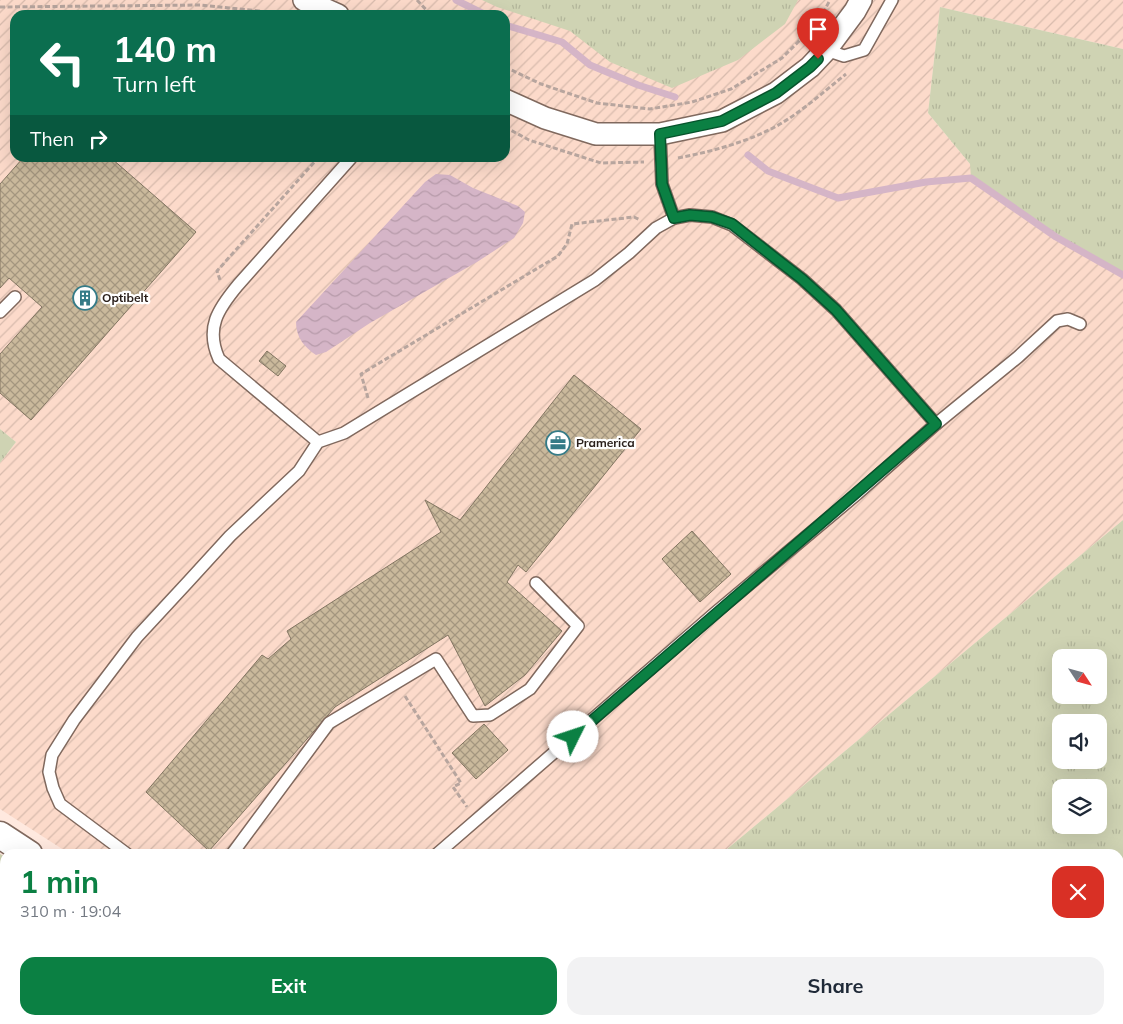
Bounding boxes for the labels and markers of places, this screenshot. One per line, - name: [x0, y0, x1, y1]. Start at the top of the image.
- pin: [797, 8, 839, 59]
- building icon: Optibelt: [72, 285, 98, 311]
- place label: Optibelt: [102, 290, 149, 305]
- office icon: Pramerica: [545, 430, 571, 456]
- place label: Pramerica: [576, 435, 635, 450]

